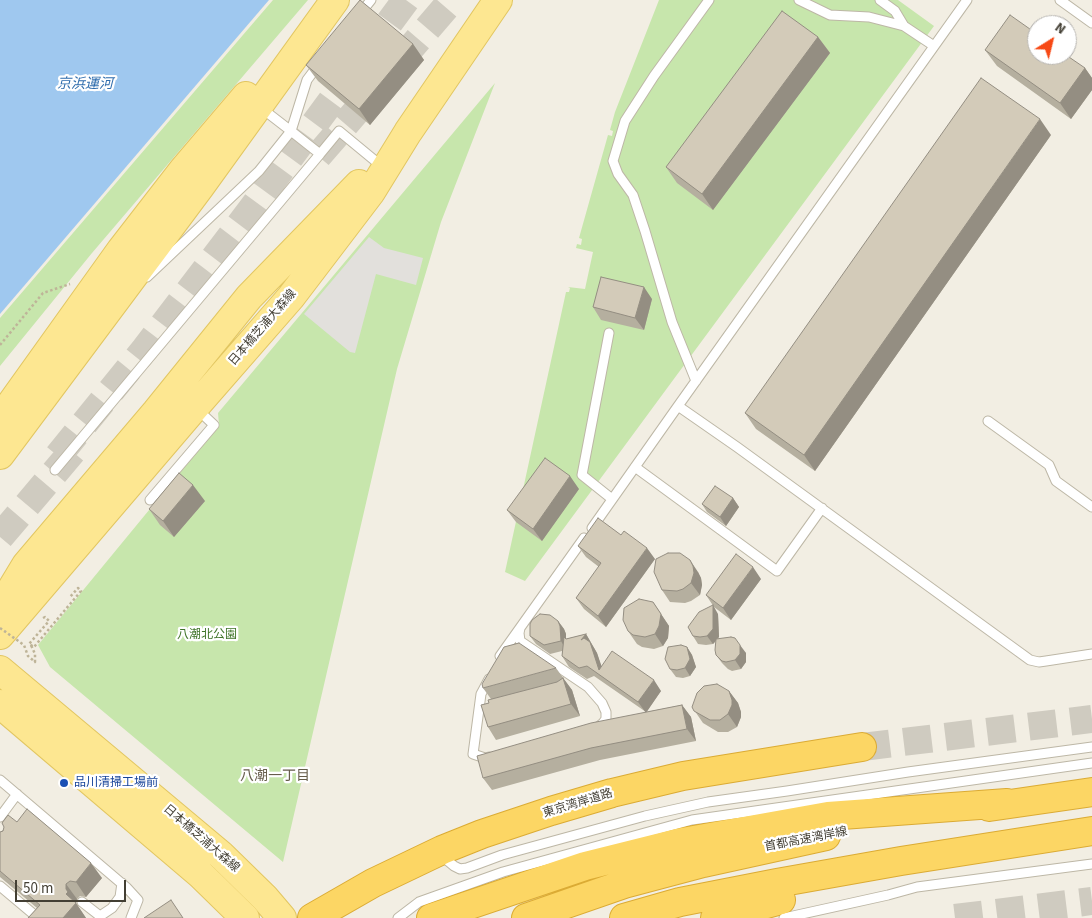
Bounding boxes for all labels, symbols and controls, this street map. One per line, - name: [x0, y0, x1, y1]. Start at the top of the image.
- north arrow: [1027, 15, 1077, 65]
- text: N: [1051, 18, 1070, 40]
- water label: 京浜運河: [57, 77, 113, 93]
- street label: 日本橋芝浦大森線: [226, 287, 300, 369]
- park label: 八潮北公園: [177, 628, 237, 642]
- district label: 八潮一丁目: [240, 769, 310, 785]
- place label: 品川清掃工場前: [74, 776, 158, 790]
- marker: 品川清掃工場前: [58, 777, 70, 789]
- street label: 東京湾岸道路: [541, 787, 615, 821]
- street label: 日本橋芝浦大森線: [160, 802, 242, 876]
- street label: 首都高速湾岸線: [763, 825, 849, 855]
- scale bar: [18, 870, 129, 902]
- text: 50 m: [23, 878, 53, 899]

